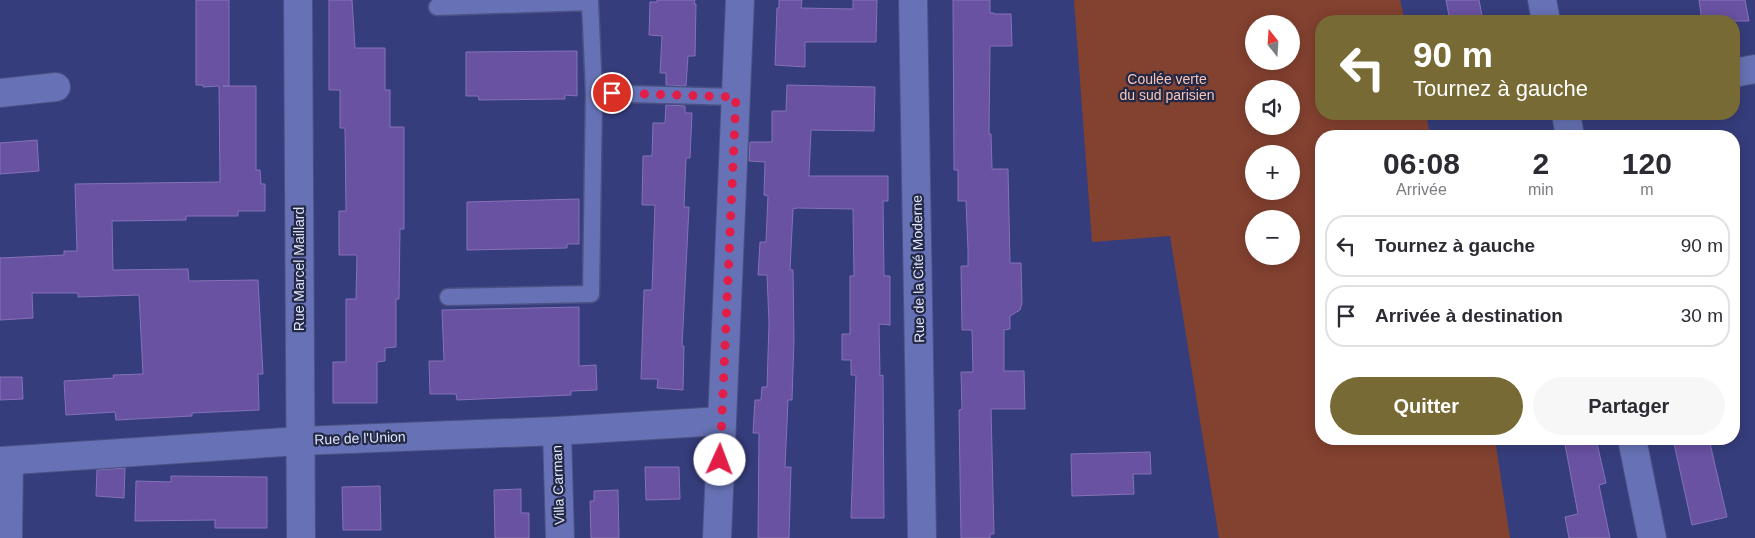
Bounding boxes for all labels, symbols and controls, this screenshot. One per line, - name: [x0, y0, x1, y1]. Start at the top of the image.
- north arrow: [1245, 15, 1300, 70]
- map controls: [1245, 15, 1300, 265]
- icon: left: [1330, 35, 1395, 100]
- text: 90 m: [1413, 35, 1493, 74]
- park label: Coulée verte du sud parisien: [1120, 71, 1214, 103]
- pin: [591, 72, 633, 114]
- text: Tournez à gauche: [1413, 76, 1588, 101]
- icon: arrive: [598, 79, 626, 107]
- button: sound: [1245, 80, 1300, 135]
- button: +: [1245, 145, 1300, 200]
- text: 06:08: [1383, 147, 1460, 180]
- text: 2: [1532, 147, 1549, 180]
- text: 120: [1622, 147, 1672, 180]
- text: Arrivée: [1396, 181, 1447, 198]
- text: min: [1528, 181, 1554, 198]
- text: m: [1640, 181, 1653, 198]
- street label: Rue de la Cité Moderne: [909, 195, 927, 343]
- street label: Rue Marcel Maillard: [291, 207, 307, 331]
- button: −: [1245, 210, 1300, 265]
- icon: left: [1332, 232, 1360, 260]
- text: Tournez à gauche: [1375, 235, 1535, 256]
- text: 90 m: [1681, 235, 1723, 256]
- icon: arrive: [1332, 302, 1360, 330]
- text: Arrivée à destination: [1375, 305, 1563, 326]
- text: 30 m: [1681, 305, 1723, 326]
- button: Quitter: [1330, 377, 1523, 435]
- button: Partager: [1533, 377, 1725, 435]
- street label: Rue de l'Union: [314, 428, 406, 448]
- position arrow: [693, 433, 745, 485]
- street label: Villa Carman: [549, 445, 567, 525]

